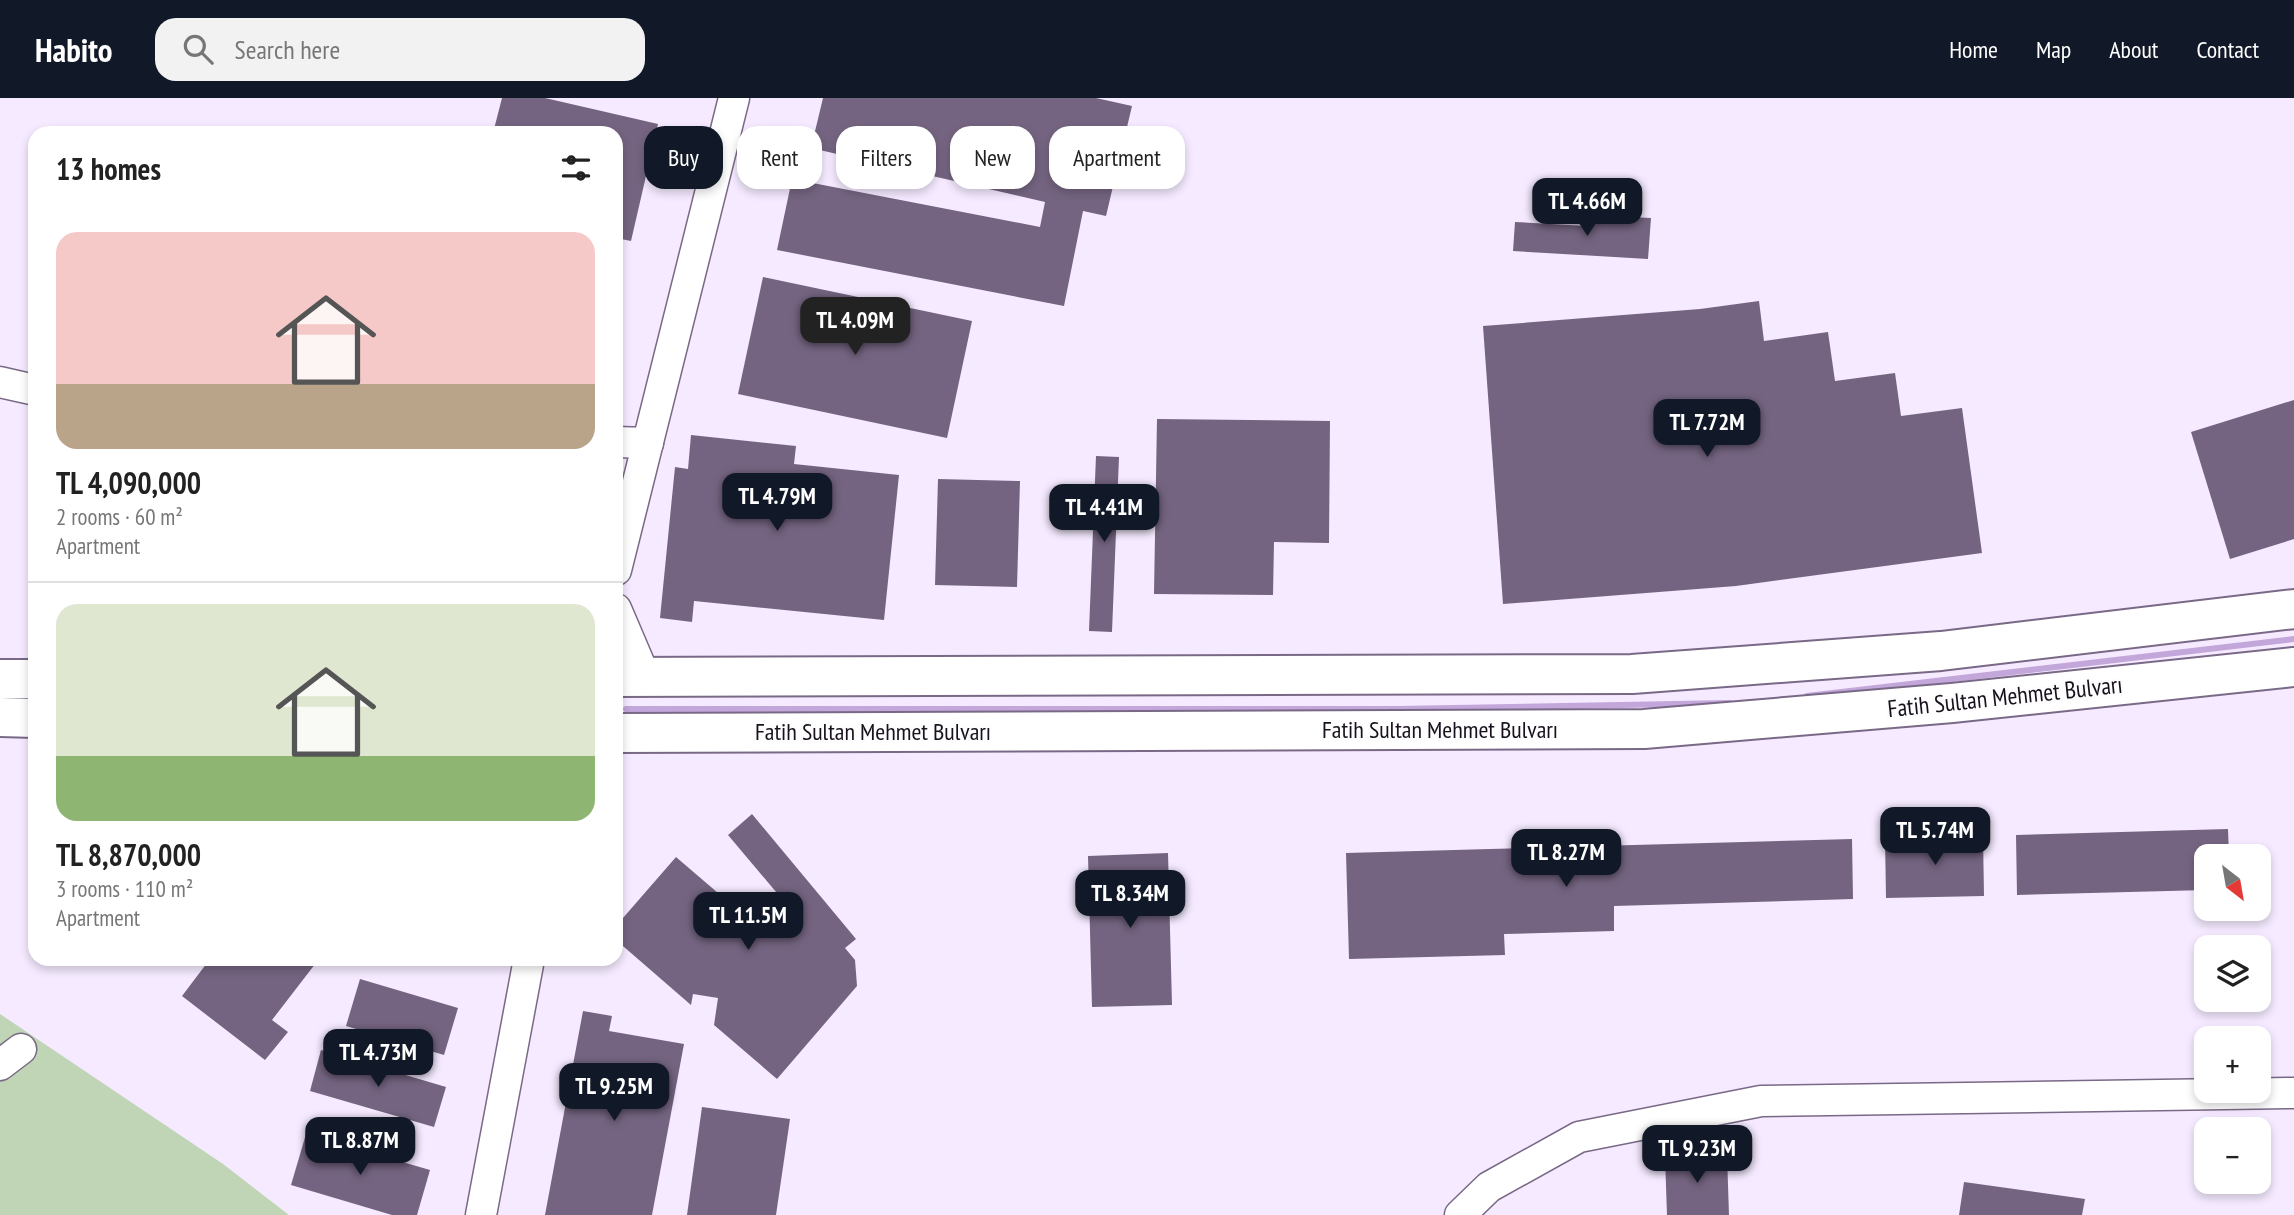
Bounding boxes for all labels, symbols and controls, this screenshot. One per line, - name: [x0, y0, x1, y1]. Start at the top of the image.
- search box: [155, 18, 645, 81]
- text: Habito: [35, 28, 113, 71]
- icon: search: [179, 30, 217, 68]
- text: Search here: [235, 33, 340, 66]
- text: Home: [1949, 34, 1998, 65]
- text: Map: [2036, 34, 2071, 65]
- text: About: [2109, 34, 2158, 65]
- text: Contact: [2196, 34, 2259, 65]
- chip: Buy: [644, 126, 723, 189]
- chip: Rent: [737, 126, 822, 189]
- chip: Filters: [836, 126, 936, 189]
- chip: New: [950, 126, 1035, 189]
- chip: Apartment: [1049, 126, 1185, 189]
- text: 13 homes: [56, 149, 161, 188]
- icon: filters: [557, 149, 595, 187]
- pin: TL 4.66M: [1515, 178, 1659, 238]
- text: TL 4.66M: [1548, 186, 1626, 215]
- icon: home: [263, 277, 389, 403]
- pin: TL 4.09M: [783, 298, 927, 357]
- text: TL 4.09M: [816, 305, 894, 334]
- pin: TL 7.72M: [1635, 400, 1779, 459]
- text: TL 7.72M: [1669, 407, 1745, 436]
- text: TL 4,090,000: [56, 463, 201, 502]
- pin: TL 4.79M: [705, 474, 849, 533]
- text: TL 4.79M: [738, 481, 816, 510]
- pin: TL 4.41M: [1032, 484, 1176, 544]
- text: TL 4.41M: [1065, 492, 1143, 521]
- text: 2 rooms · 60 m²: [56, 502, 183, 531]
- text: Apartment: [56, 531, 140, 560]
- icon: home: [263, 649, 389, 775]
- street label: Fatih Sultan Mehmet Bulvarı: [1886, 669, 2124, 724]
- street label: Fatih Sultan Mehmet Bulvarı: [1322, 714, 1558, 745]
- street label: Fatih Sultan Mehmet Bulvarı: [755, 716, 991, 747]
- pin: TL 5.74M: [1863, 808, 2007, 867]
- text: TL 5.74M: [1896, 815, 1974, 844]
- pin: TL 8.27M: [1494, 830, 1638, 889]
- text: TL 8,870,000: [56, 835, 201, 874]
- text: TL 8.27M: [1527, 837, 1605, 866]
- north arrow: [2194, 844, 2272, 920]
- map controls: [2194, 844, 2271, 1194]
- pin: TL 8.34M: [1058, 870, 1202, 930]
- text: 3 rooms · 110 m²: [56, 874, 193, 903]
- text: TL 8.34M: [1091, 878, 1169, 907]
- pin: TL 11.5M: [676, 892, 820, 952]
- text: TL 11.5M: [709, 900, 787, 929]
- text: Apartment: [56, 903, 140, 932]
- button: layers: [2194, 935, 2271, 1012]
- button: +: [2194, 1026, 2271, 1103]
- pin: TL 4.73M: [306, 1030, 450, 1089]
- text: TL 4.73M: [339, 1037, 417, 1066]
- pin: TL 9.25M: [542, 1063, 686, 1123]
- text: TL 9.25M: [575, 1071, 653, 1100]
- button: −: [2194, 1117, 2271, 1194]
- pin: TL 8.87M: [288, 1118, 432, 1177]
- text: TL 8.87M: [321, 1125, 399, 1154]
- pin: TL 9.23M: [1625, 1126, 1769, 1185]
- text: TL 9.23M: [1658, 1133, 1736, 1162]

